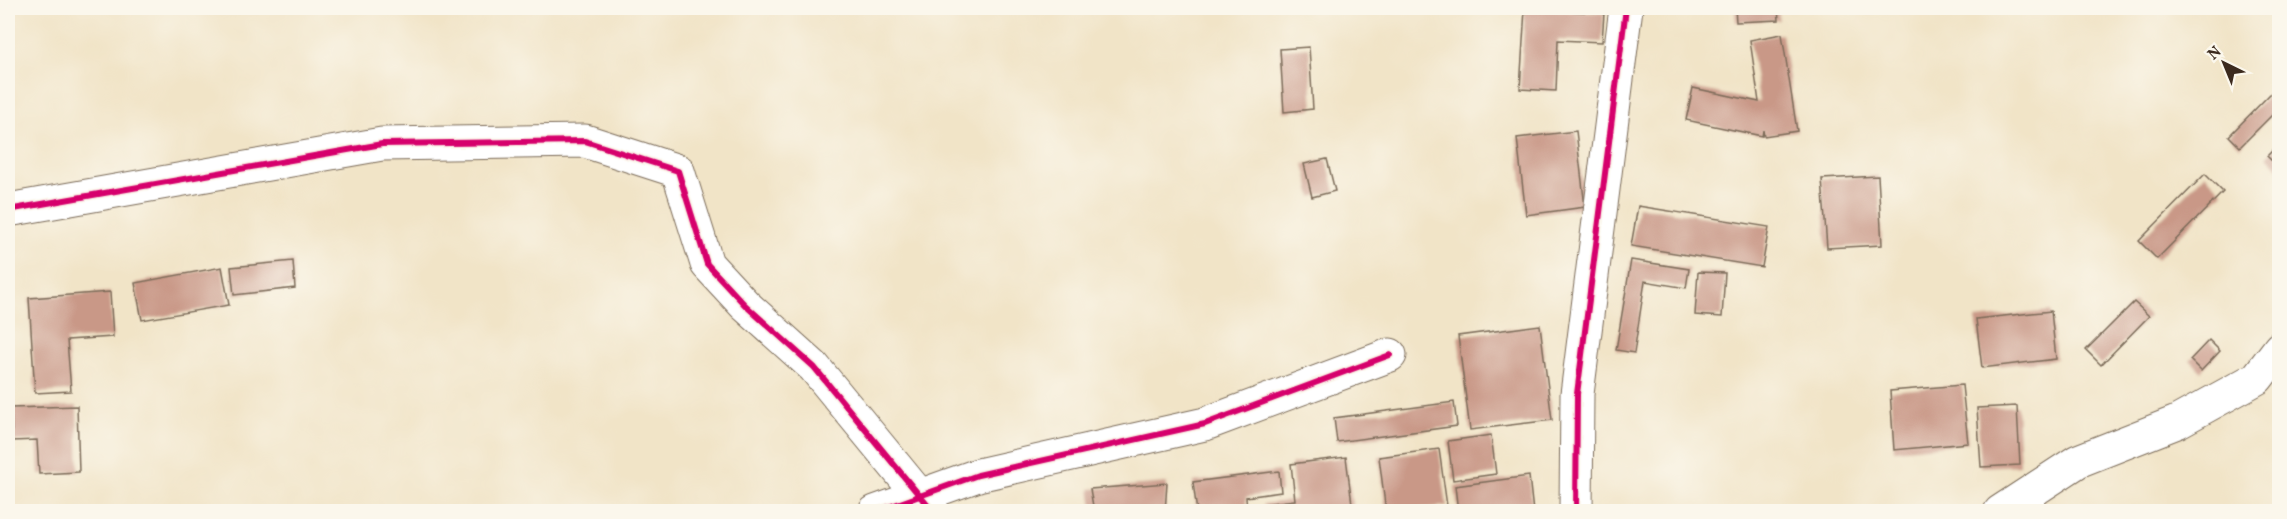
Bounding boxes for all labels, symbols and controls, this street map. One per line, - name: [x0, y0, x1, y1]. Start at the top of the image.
- north arrow: [2194, 33, 2254, 93]
- text: N: [2203, 41, 2227, 66]

